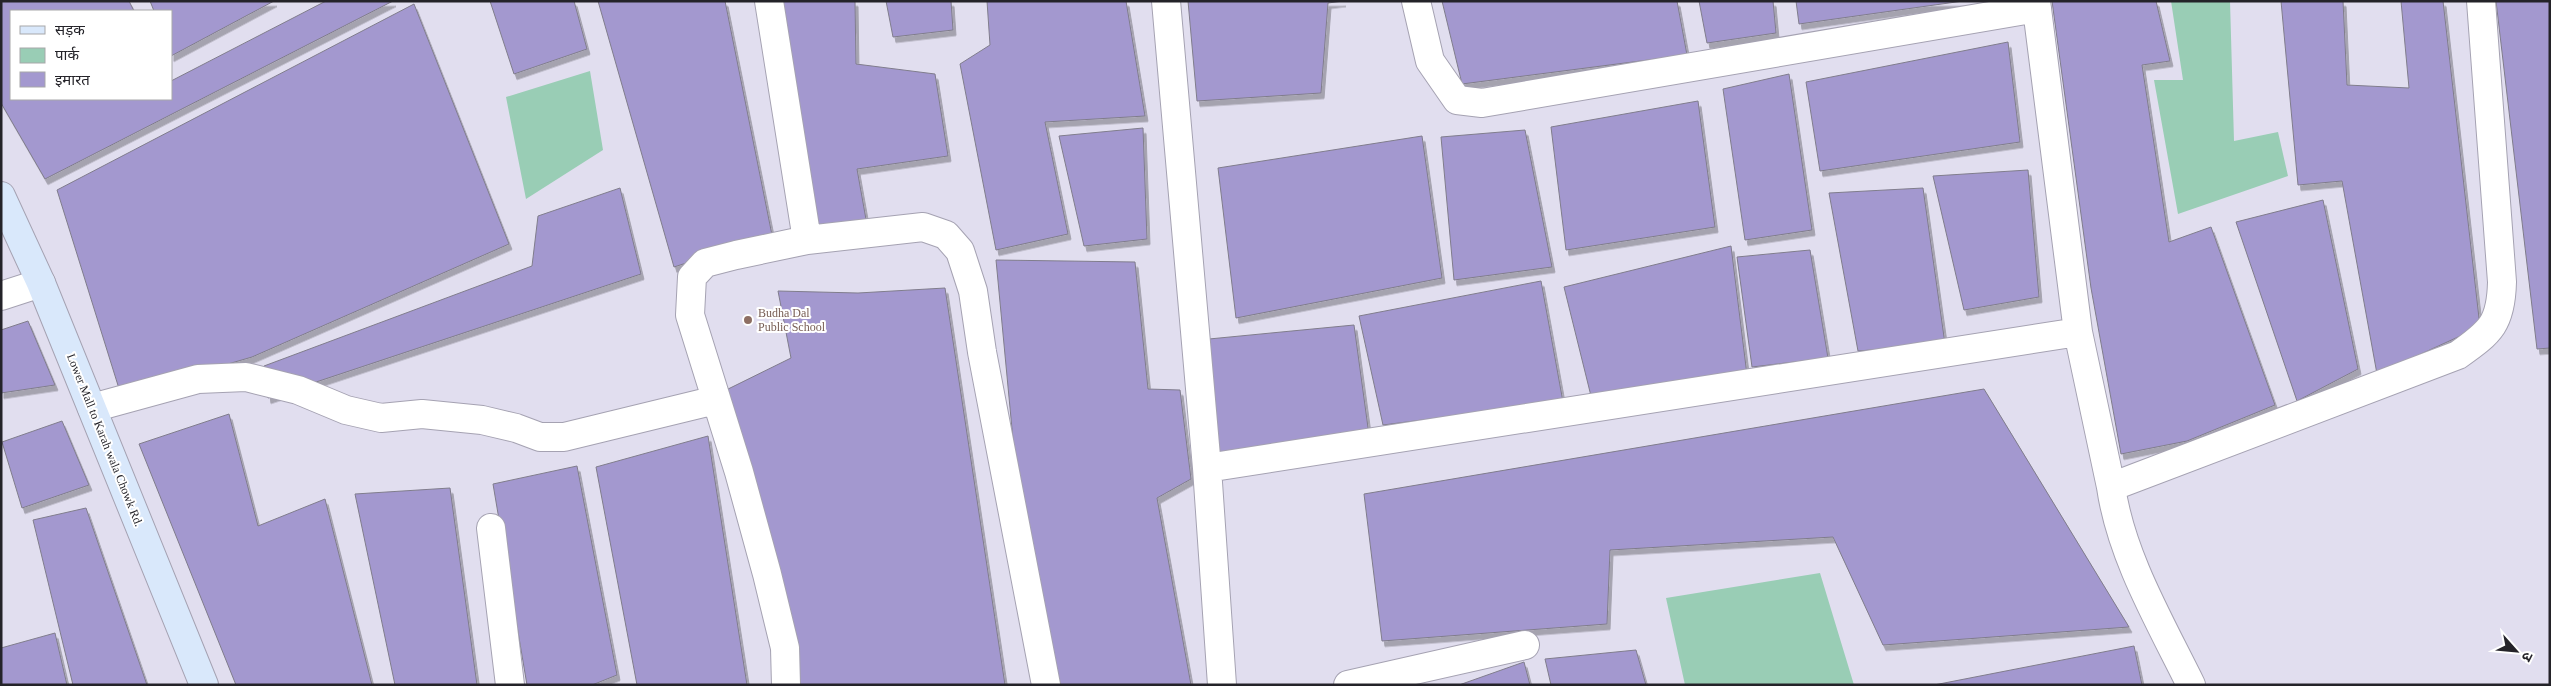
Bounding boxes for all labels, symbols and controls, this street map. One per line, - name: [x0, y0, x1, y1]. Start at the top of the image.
- legend: [10, 10, 172, 100]
- text: सड़क: [55, 22, 85, 38]
- text: पार्क: [55, 46, 79, 63]
- text: इमारत: [55, 72, 90, 88]
- place label: Budha Dal Public School: [758, 306, 826, 334]
- marker: Budha Dal Public School: [742, 314, 754, 326]
- street label: Lower Mall to Karah wala Chowk Rd.: [64, 352, 146, 528]
- north arrow: [2491, 626, 2541, 676]
- text: उ: [2518, 650, 2536, 664]

